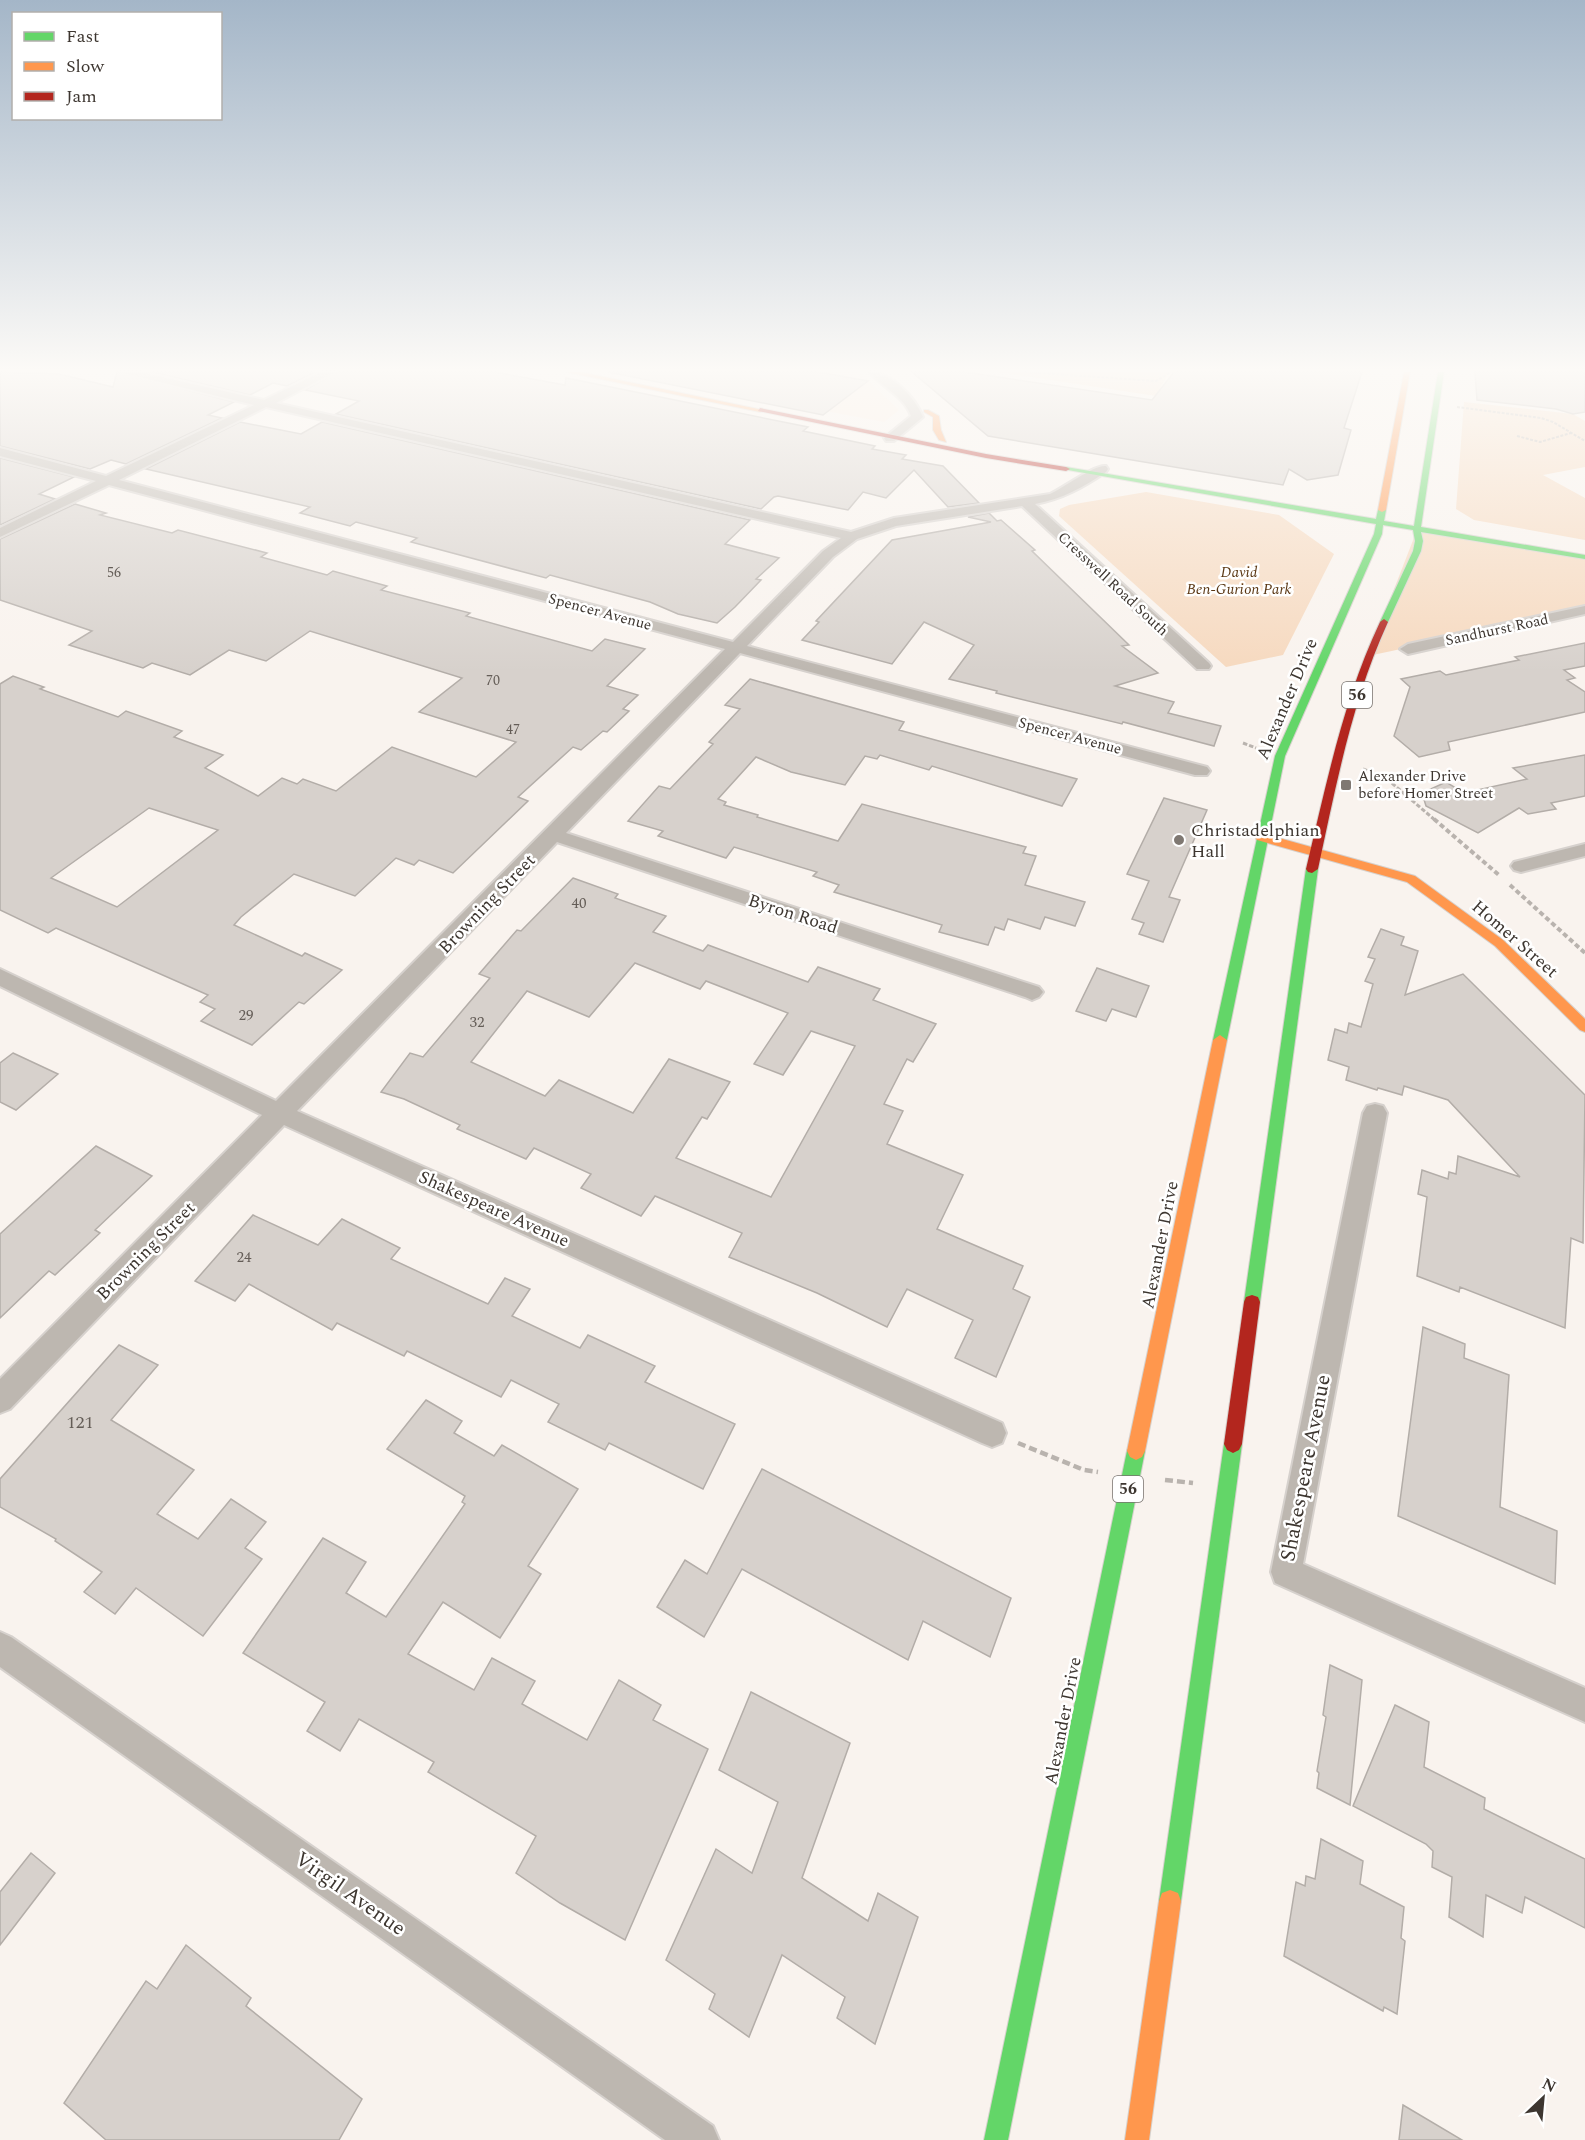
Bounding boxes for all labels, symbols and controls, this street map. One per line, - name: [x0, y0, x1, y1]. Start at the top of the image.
- legend: [12, 12, 222, 120]
- text: Fast: [66, 23, 99, 50]
- text: Slow: [66, 53, 105, 80]
- text: Jam: [66, 83, 97, 110]
- street label: Cresswell Road South: [1052, 526, 1174, 642]
- park label: David Ben-Gurion Park: [1186, 561, 1292, 601]
- house number: 56: [107, 562, 121, 583]
- street label: Spencer Avenue: [546, 587, 654, 637]
- street label: Sandhurst Road: [1443, 608, 1551, 652]
- street label: Alexander Drive: [1249, 634, 1325, 764]
- house number: 70: [486, 670, 500, 691]
- road number: 56: [1342, 682, 1372, 708]
- street label: Spencer Avenue: [1016, 711, 1124, 761]
- house number: 47: [506, 719, 520, 740]
- place label: Alexander Drive before Homer Street: [1358, 765, 1493, 805]
- marker: Alexander Drive before Homer Street: [1339, 778, 1353, 792]
- place label: Christadelphian Hall: [1191, 817, 1320, 865]
- marker: Christadelphian Hall: [1172, 833, 1186, 847]
- street label: Browning Street: [432, 848, 542, 960]
- street label: Byron Road: [745, 887, 841, 941]
- house number: 40: [571, 892, 587, 915]
- street label: Homer Street: [1466, 894, 1564, 984]
- house number: 29: [238, 1004, 254, 1027]
- house number: 32: [469, 1011, 485, 1034]
- street label: Shakespeare Avenue: [414, 1164, 574, 1254]
- street label: Alexander Drive: [1134, 1179, 1186, 1311]
- street label: Browning Street: [90, 1195, 202, 1307]
- house number: 24: [236, 1246, 252, 1269]
- street label: Shakespeare Avenue: [1272, 1372, 1340, 1564]
- house number: 121: [67, 1409, 94, 1436]
- road number: 56: [1113, 1476, 1143, 1502]
- street label: Alexander Drive: [1037, 1655, 1089, 1787]
- street label: Virgil Avenue: [288, 1844, 412, 1944]
- north arrow: [1513, 2068, 1573, 2128]
- text: N: [1538, 2072, 1560, 2099]

